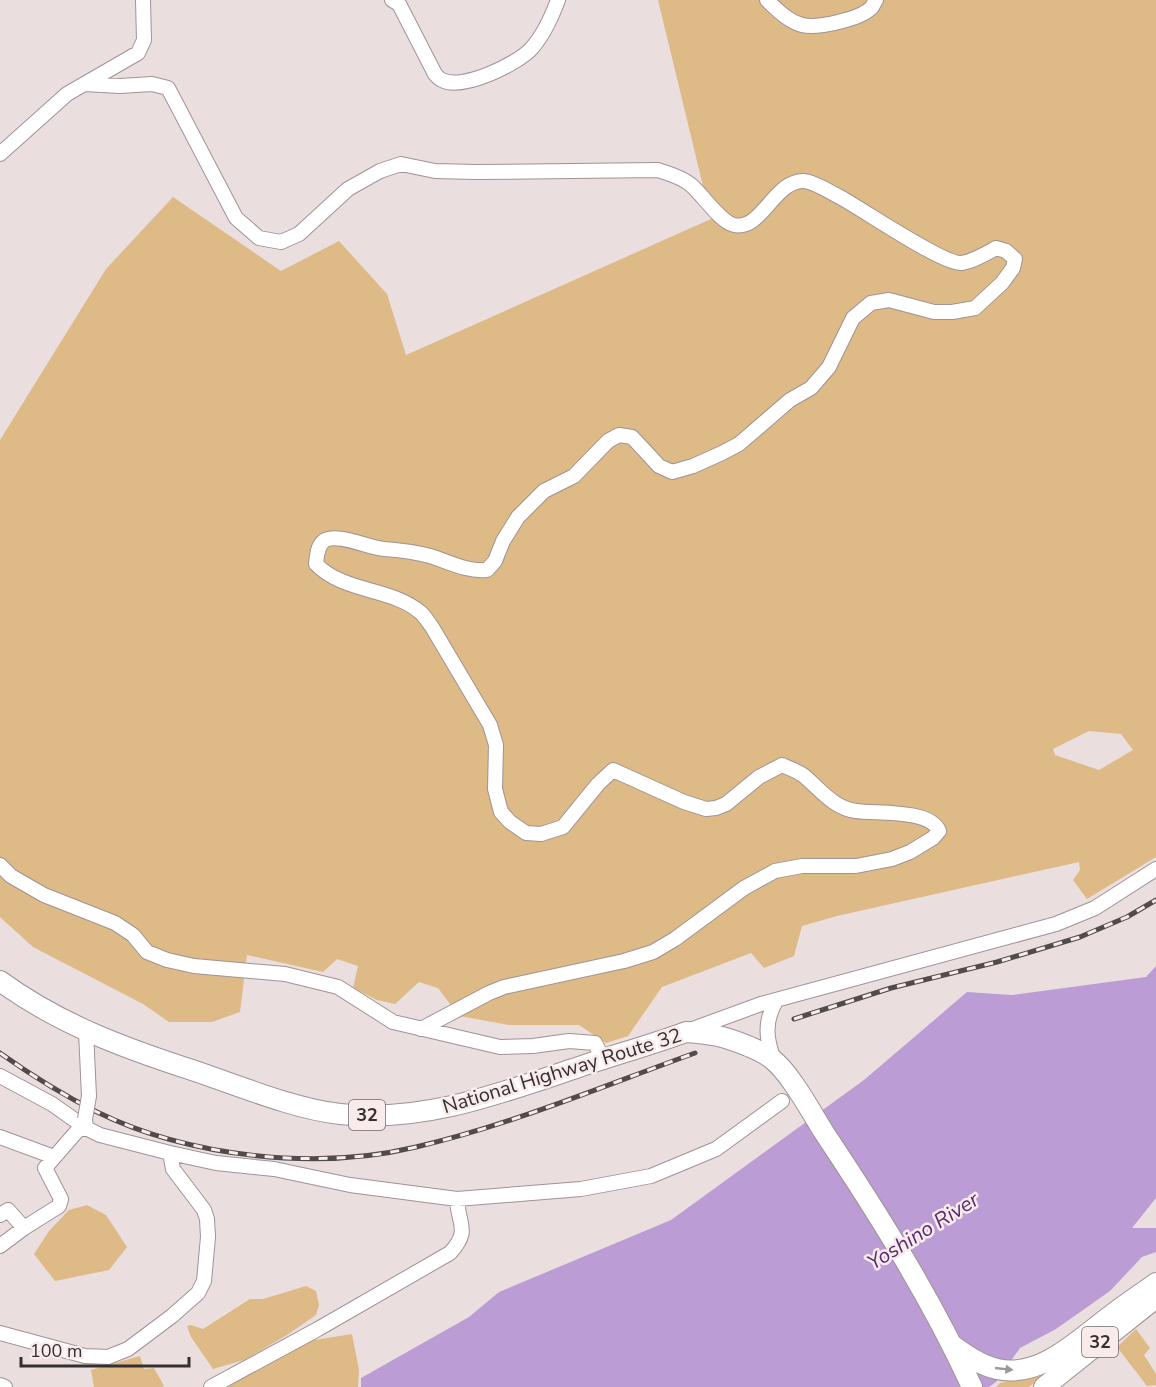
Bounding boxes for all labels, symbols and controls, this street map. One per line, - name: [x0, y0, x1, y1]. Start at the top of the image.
- street label: National Highway Route 32: [439, 1022, 685, 1120]
- road number: 32: [349, 1100, 385, 1130]
- water label: Yoshino River: [862, 1185, 985, 1276]
- road number: 32: [1082, 1327, 1118, 1357]
- scale bar: [21, 1330, 189, 1368]
- text: 100 m: [30, 1339, 82, 1363]
- one-way arrow: [994, 1364, 1013, 1374]

